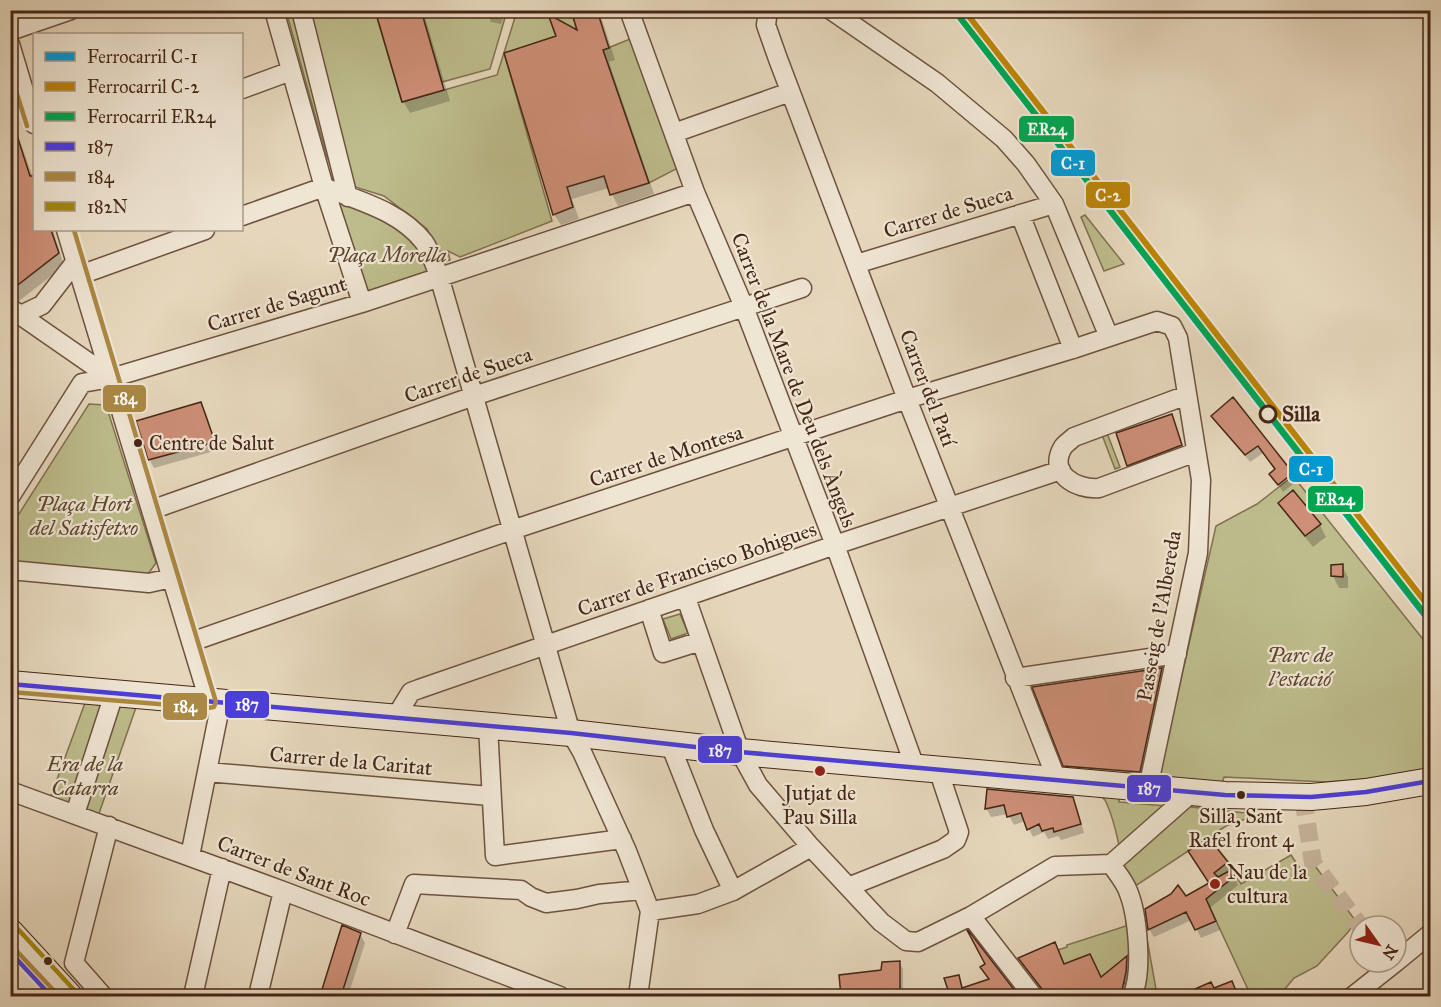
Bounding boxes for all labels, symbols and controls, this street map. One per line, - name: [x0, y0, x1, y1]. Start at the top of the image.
- legend: [33, 33, 243, 231]
- text: Ferrocarril C-1: [87, 46, 198, 68]
- text: Ferrocarril C-2: [87, 76, 200, 98]
- text: Ferrocarril ER24: [87, 106, 216, 128]
- line badge: ER24: [1018, 115, 1075, 143]
- text: ER24: [1027, 120, 1068, 140]
- text: 187: [87, 136, 113, 158]
- line badge: C-1: [1050, 149, 1096, 177]
- text: C-1: [1061, 154, 1086, 173]
- text: 184: [87, 166, 115, 188]
- street label: Carrer de Sueca: [880, 180, 1016, 244]
- line badge: C-2: [1085, 181, 1131, 209]
- text: C-2: [1095, 186, 1122, 205]
- text: 182N: [87, 196, 128, 218]
- street label: Carrer de la Mare de Deu dels Àngels: [726, 229, 862, 531]
- park label: Plaça Morella: [327, 242, 447, 268]
- street label: Carrer de Sagunt: [204, 270, 350, 338]
- street label: Carrer del Patí: [894, 326, 963, 451]
- street label: Carrer de Sueca: [401, 341, 535, 409]
- line badge: 184: [102, 384, 147, 413]
- text: 184: [113, 389, 138, 409]
- place label: Silla: [1282, 401, 1321, 427]
- marker: Silla: [1259, 405, 1277, 423]
- street label: Carrer de Montesa: [586, 419, 746, 493]
- place label: Centre de Salut: [149, 431, 274, 455]
- marker: Centre de Salut: [132, 437, 144, 449]
- line badge: C-1: [1288, 455, 1334, 483]
- text: C-1: [1299, 460, 1324, 479]
- line badge: ER24: [1307, 485, 1364, 513]
- text: ER24: [1315, 490, 1356, 510]
- park label: Plaça Hort del Satisfetxo: [29, 491, 138, 541]
- street label: Carrer de Francisco Bohigues: [574, 516, 820, 622]
- street label: Passeig de l'Albereda: [1131, 528, 1187, 704]
- park label: Parc de l'estació: [1267, 642, 1334, 692]
- line badge: 187: [224, 690, 270, 719]
- line badge: 184: [162, 692, 208, 721]
- text: 187: [235, 695, 259, 714]
- text: 184: [173, 697, 198, 717]
- line badge: 187: [697, 735, 743, 764]
- street label: Carrer de la Caritat: [269, 741, 434, 781]
- text: 187: [708, 741, 732, 760]
- park label: Era de la Catarra: [46, 751, 123, 801]
- marker: Jutjat de Pau Silla: [813, 764, 827, 778]
- line badge: 187: [1126, 774, 1172, 803]
- text: 187: [1137, 779, 1161, 798]
- place label: Jutjat de Pau Silla: [782, 780, 857, 830]
- marker: Silla, Sant Rafel front 4: [1235, 789, 1247, 801]
- place label: Silla, Sant Rafel front 4: [1189, 804, 1294, 852]
- street label: Carrer de Sant Roc: [214, 830, 374, 912]
- place label: Nau de la cultura: [1227, 859, 1307, 909]
- marker: Nau de la cultura: [1208, 877, 1222, 891]
- north arrow: [1348, 914, 1408, 974]
- text: N: [1378, 941, 1402, 963]
- unlabelled marker: [42, 955, 54, 967]

